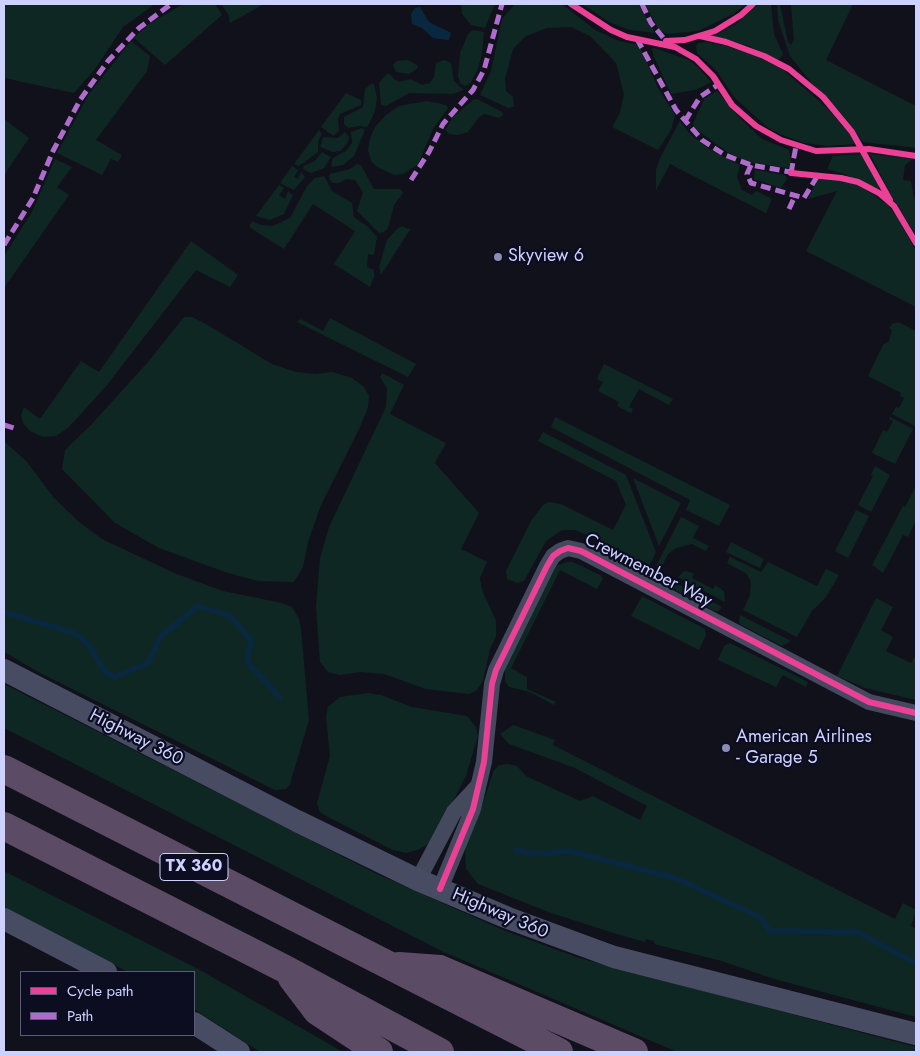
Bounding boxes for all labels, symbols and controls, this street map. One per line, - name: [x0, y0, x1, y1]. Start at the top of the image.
- place label: Skyview 6: [508, 246, 584, 268]
- marker: Skyview 6: [492, 251, 504, 263]
- street label: Crewmember Way: [581, 529, 715, 613]
- street label: Highway 360: [86, 705, 186, 771]
- place label: American Airlines - Garage 5: [736, 727, 872, 770]
- marker: American Airlines - Garage 5: [720, 742, 732, 754]
- road number: TX 360: [160, 854, 228, 880]
- street label: Highway 360: [449, 884, 551, 944]
- legend: [20, 971, 195, 1036]
- text: Cycle path: [67, 980, 134, 1002]
- text: Path: [67, 1005, 93, 1027]

